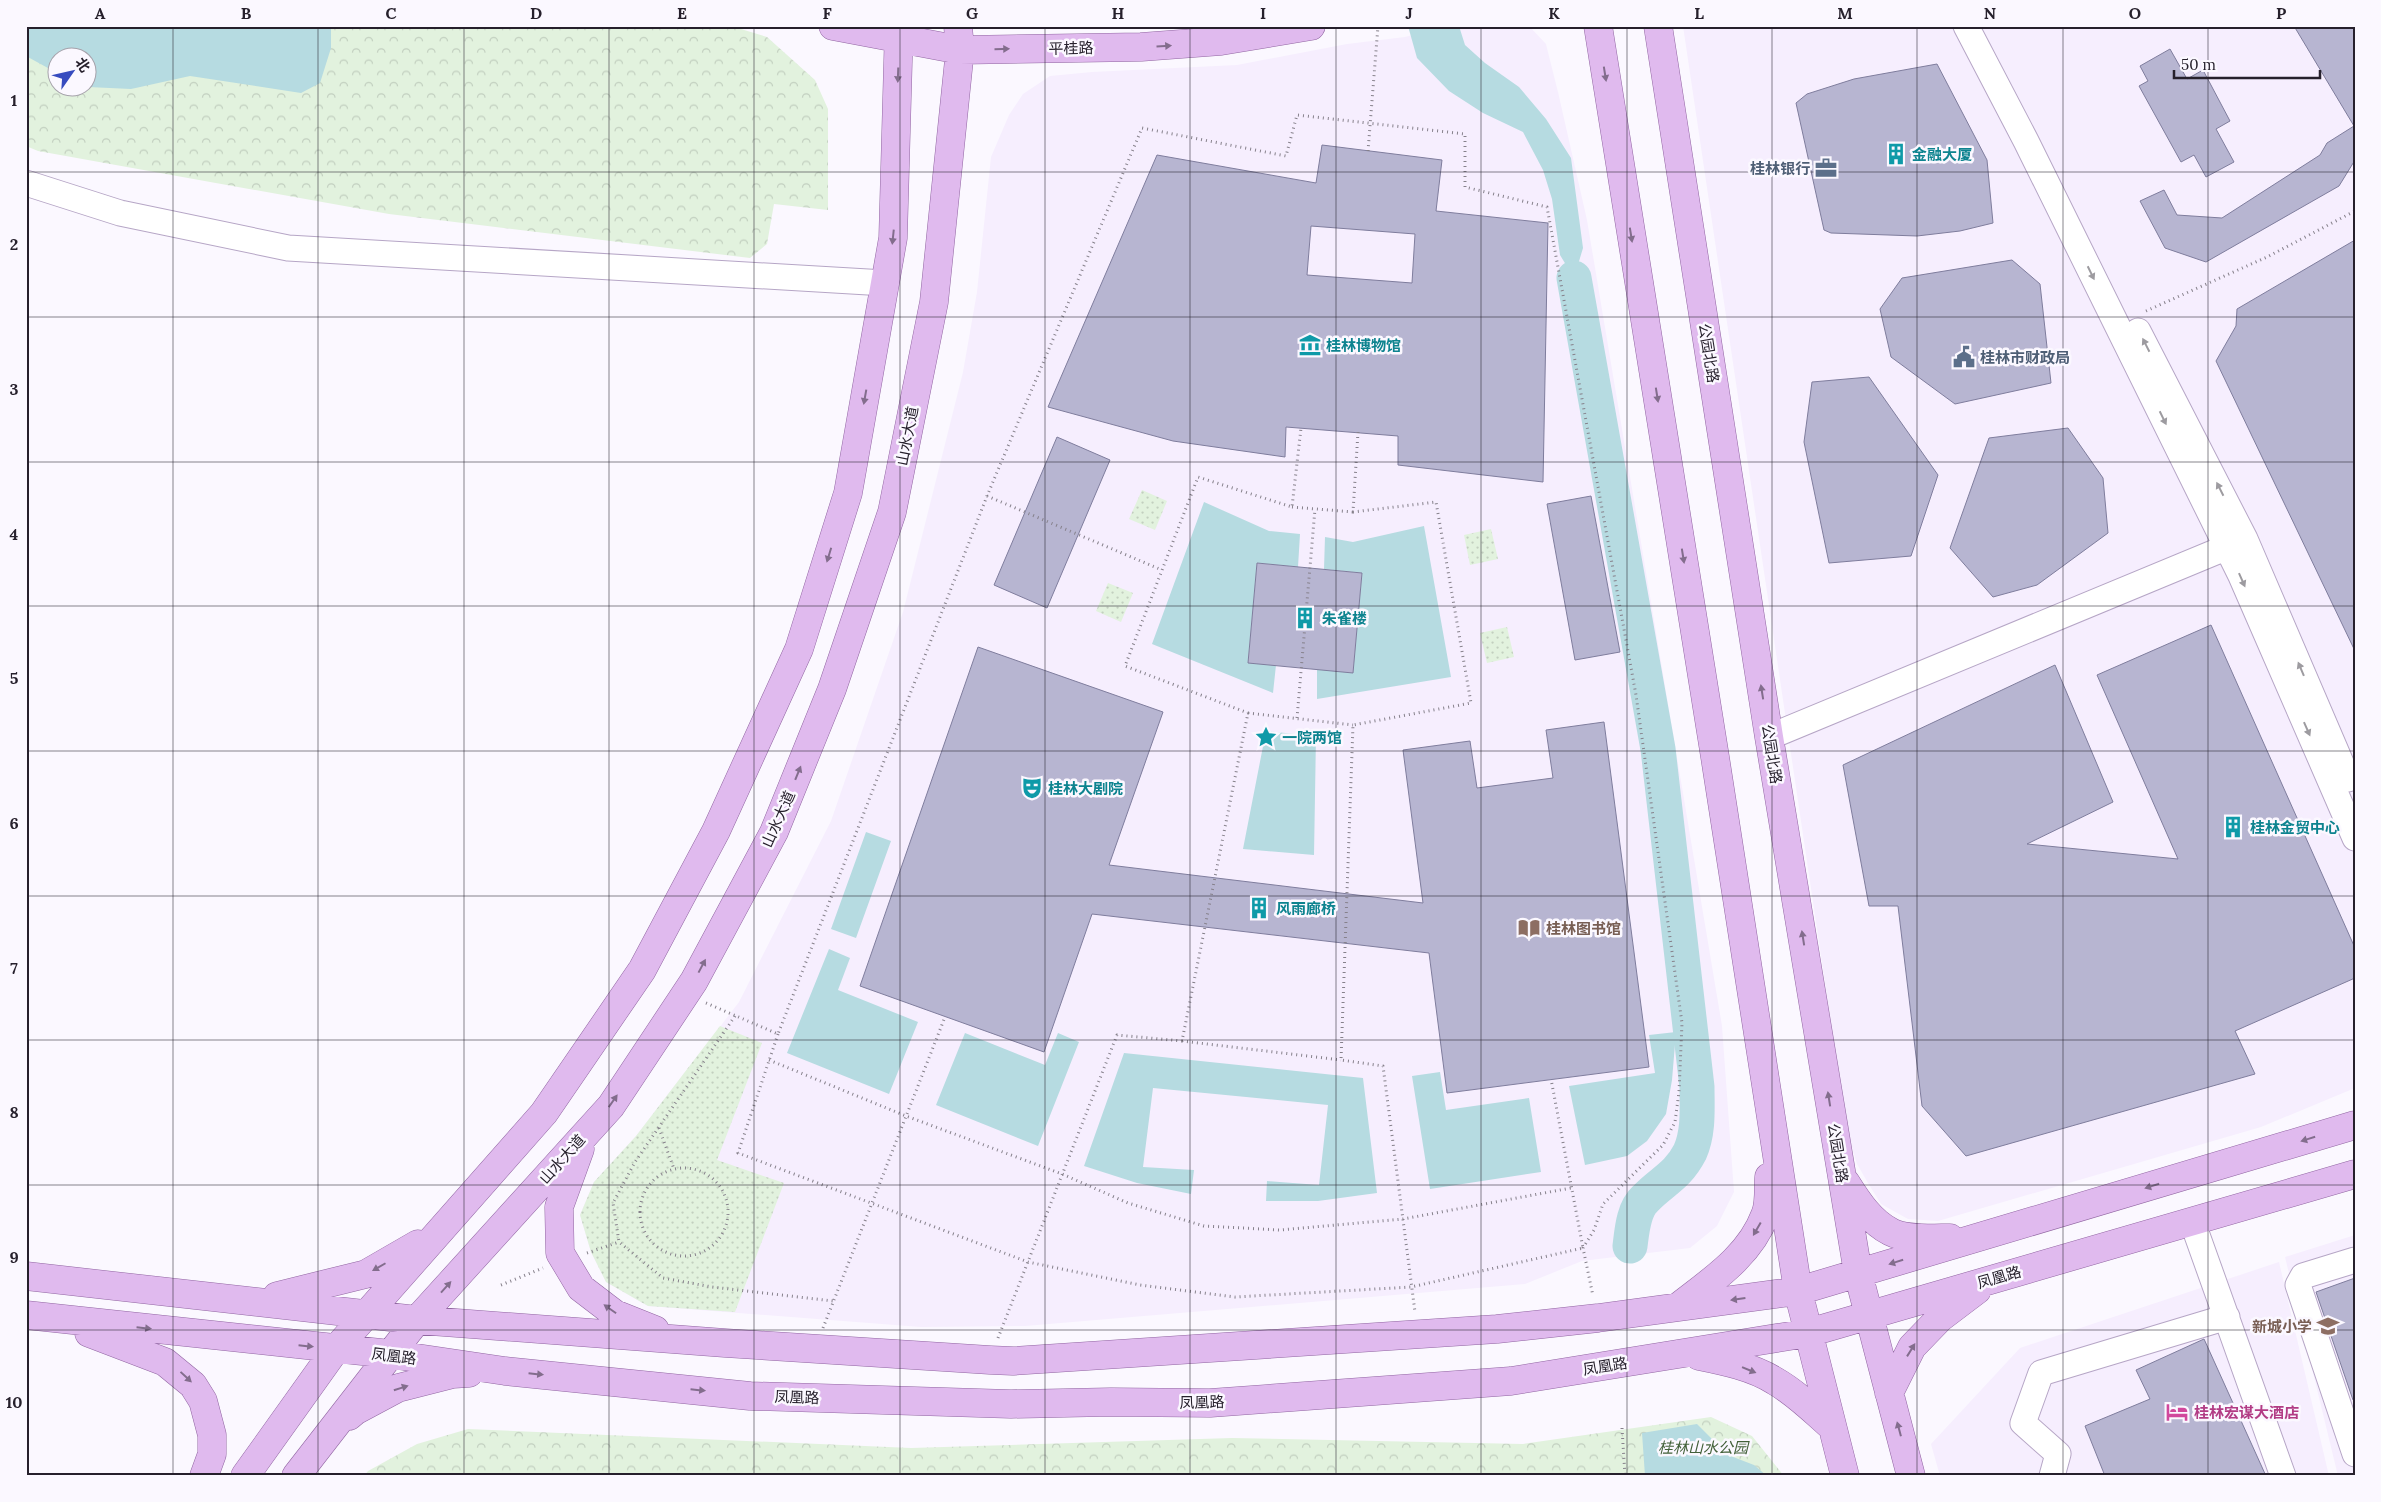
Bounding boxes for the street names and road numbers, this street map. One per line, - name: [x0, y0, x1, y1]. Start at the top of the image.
- street label: 平桂路: [1048, 38, 1094, 58]
- street label: 公园北路: [1695, 322, 1723, 384]
- street label: 山水大道: [892, 405, 922, 467]
- street label: 公园北路: [1758, 723, 1786, 785]
- street label: 山水大道: [757, 788, 799, 850]
- street label: 公园北路: [1824, 1122, 1852, 1184]
- street label: 山水大道: [535, 1130, 589, 1188]
- street label: 凤凰路: [1975, 1262, 2023, 1292]
- street label: 凤凰路: [371, 1344, 417, 1368]
- street label: 凤凰路: [1581, 1353, 1629, 1379]
- street label: 凤凰路: [774, 1387, 820, 1407]
- street label: 凤凰路: [1179, 1392, 1225, 1412]

